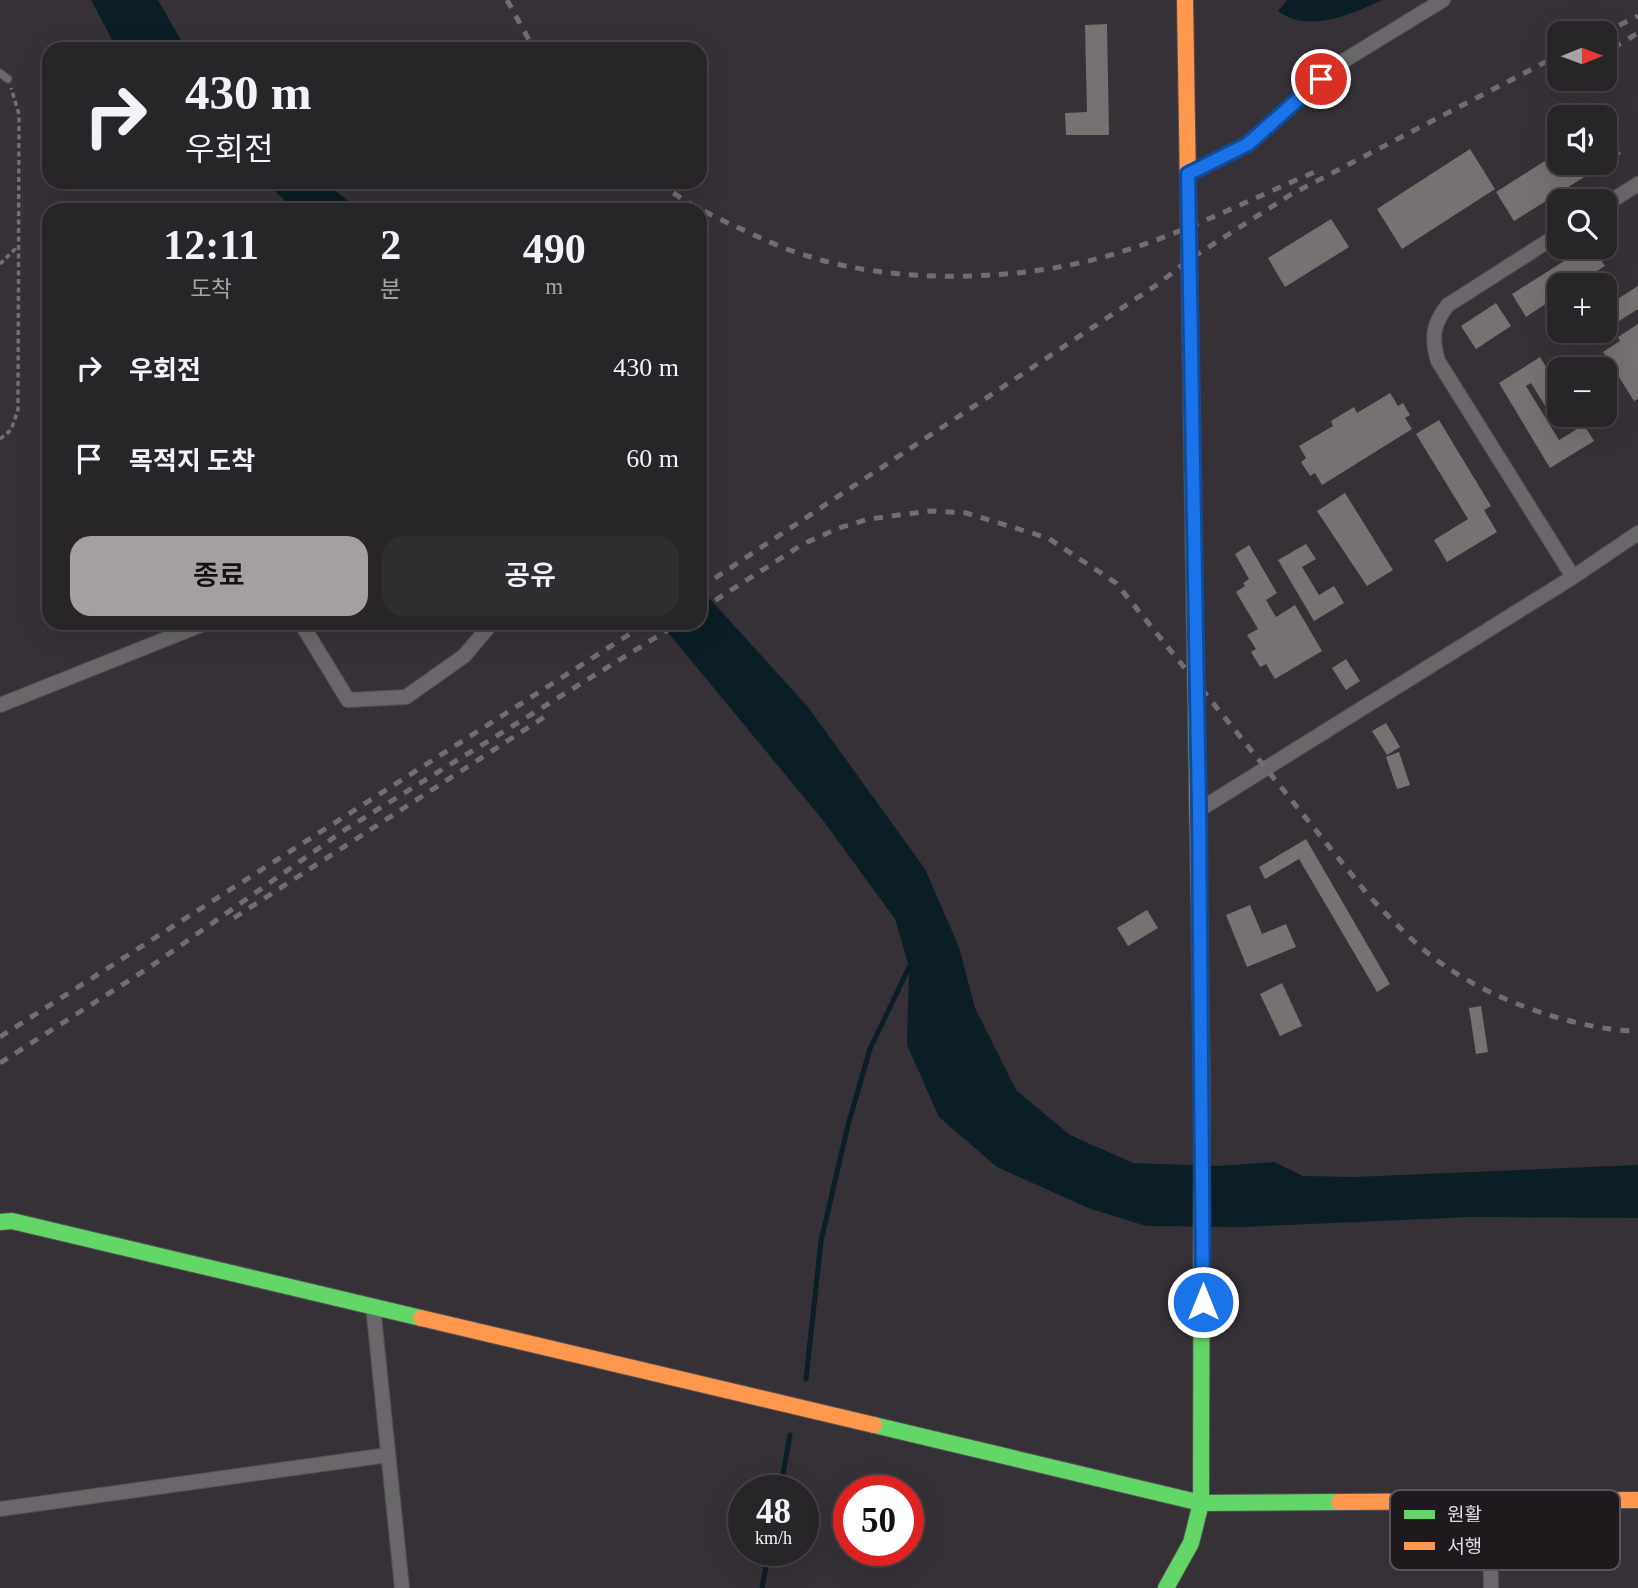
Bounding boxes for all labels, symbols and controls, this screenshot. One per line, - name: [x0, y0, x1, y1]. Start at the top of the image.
- north arrow: [1547, 21, 1617, 91]
- map controls: [1547, 21, 1617, 427]
- pin: [1291, 49, 1351, 109]
- icon: arrive: [1302, 60, 1340, 98]
- text: 430 m: [185, 65, 312, 120]
- icon: right: [70, 70, 161, 161]
- button: sound: [1547, 105, 1617, 175]
- text: 우회전: [185, 131, 273, 167]
- button: search: [1547, 189, 1617, 259]
- text: 12:11: [163, 222, 259, 268]
- text: 2: [380, 222, 401, 268]
- text: 490: [523, 226, 586, 272]
- button: +: [1547, 273, 1617, 343]
- text: m: [545, 274, 563, 299]
- text: 도착: [190, 277, 232, 302]
- text: 분: [380, 277, 401, 302]
- icon: right: [70, 349, 108, 387]
- text: 430 m: [613, 353, 679, 382]
- text: 우회전: [129, 356, 201, 385]
- button: −: [1547, 357, 1617, 427]
- icon: arrive: [70, 440, 108, 478]
- text: 60 m: [626, 444, 679, 473]
- text: 목적지 도착: [129, 447, 255, 476]
- button: 종료: [70, 536, 368, 616]
- button: 공유: [382, 536, 679, 616]
- position arrow: [1166, 1265, 1240, 1339]
- speed limit sign: 50: [833, 1475, 924, 1566]
- legend: [1390, 1490, 1620, 1570]
- text: 48: [756, 1492, 791, 1531]
- text: 원활: [1447, 1504, 1482, 1525]
- text: km/h: [755, 1528, 792, 1548]
- text: 서행: [1447, 1536, 1482, 1557]

